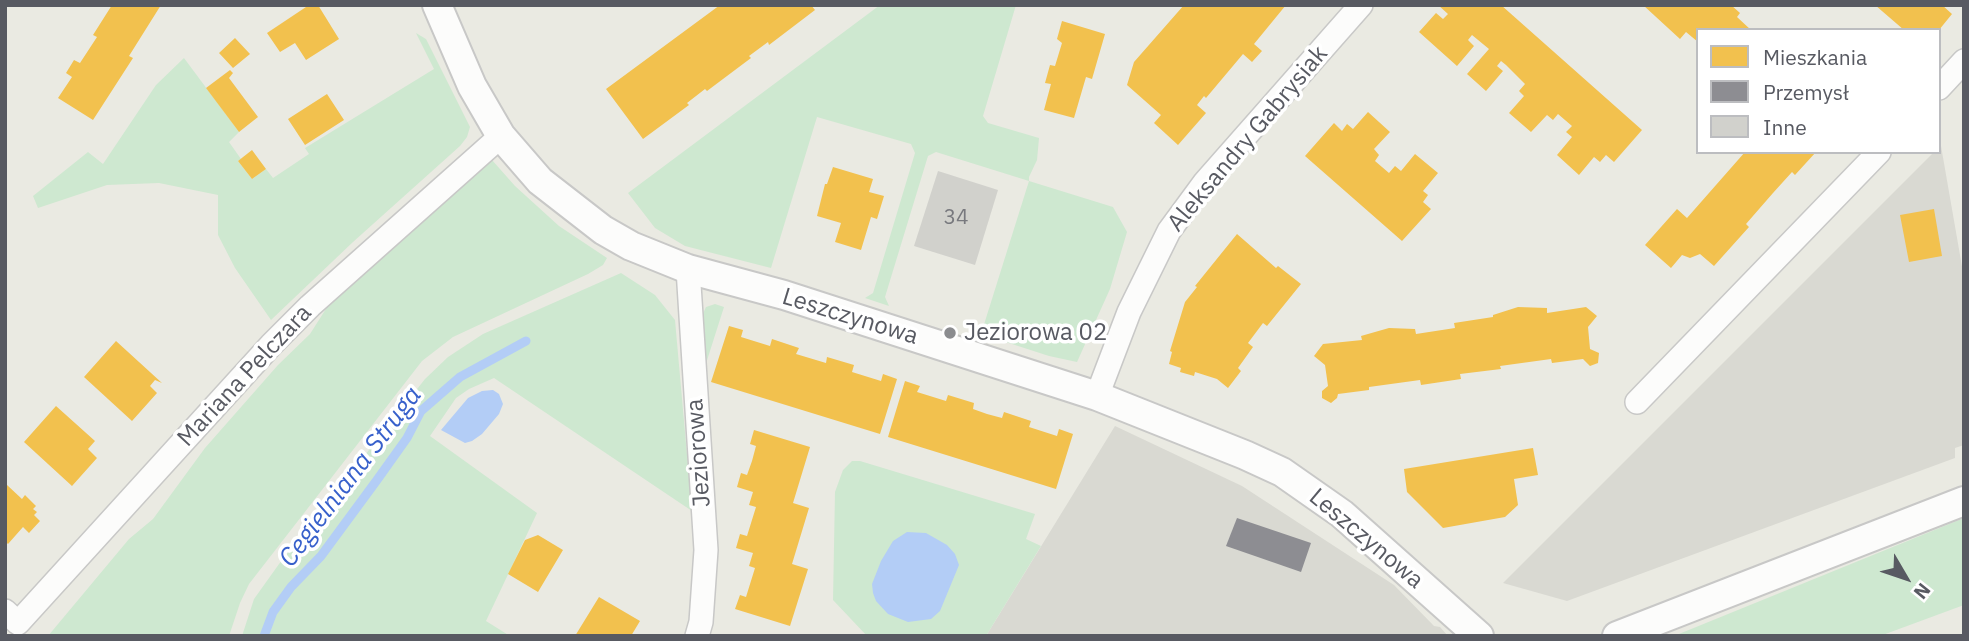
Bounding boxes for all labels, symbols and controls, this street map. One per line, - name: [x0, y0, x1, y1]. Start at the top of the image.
- legend: [1696, 28, 1941, 154]
- street label: Aleksandry Gabrysiak: [1162, 40, 1334, 238]
- text: Mieszkania: [1763, 43, 1867, 71]
- text: Przemysł: [1763, 78, 1849, 106]
- text: Inne: [1763, 113, 1807, 141]
- house number: 34: [943, 205, 969, 231]
- street label: Leszczynowa: [779, 283, 921, 351]
- street label: Mariana Pelczara: [172, 299, 318, 453]
- place label: Jeziorowa 02: [964, 319, 1107, 347]
- marker: Jeziorowa 02: [942, 325, 958, 341]
- water label: Cegielniana Struga: [273, 381, 429, 573]
- street label: Jeziorowa: [681, 398, 717, 508]
- street label: Leszczynowa: [1303, 483, 1429, 595]
- north arrow: [1871, 543, 1941, 613]
- text: N: [1909, 578, 1936, 604]

